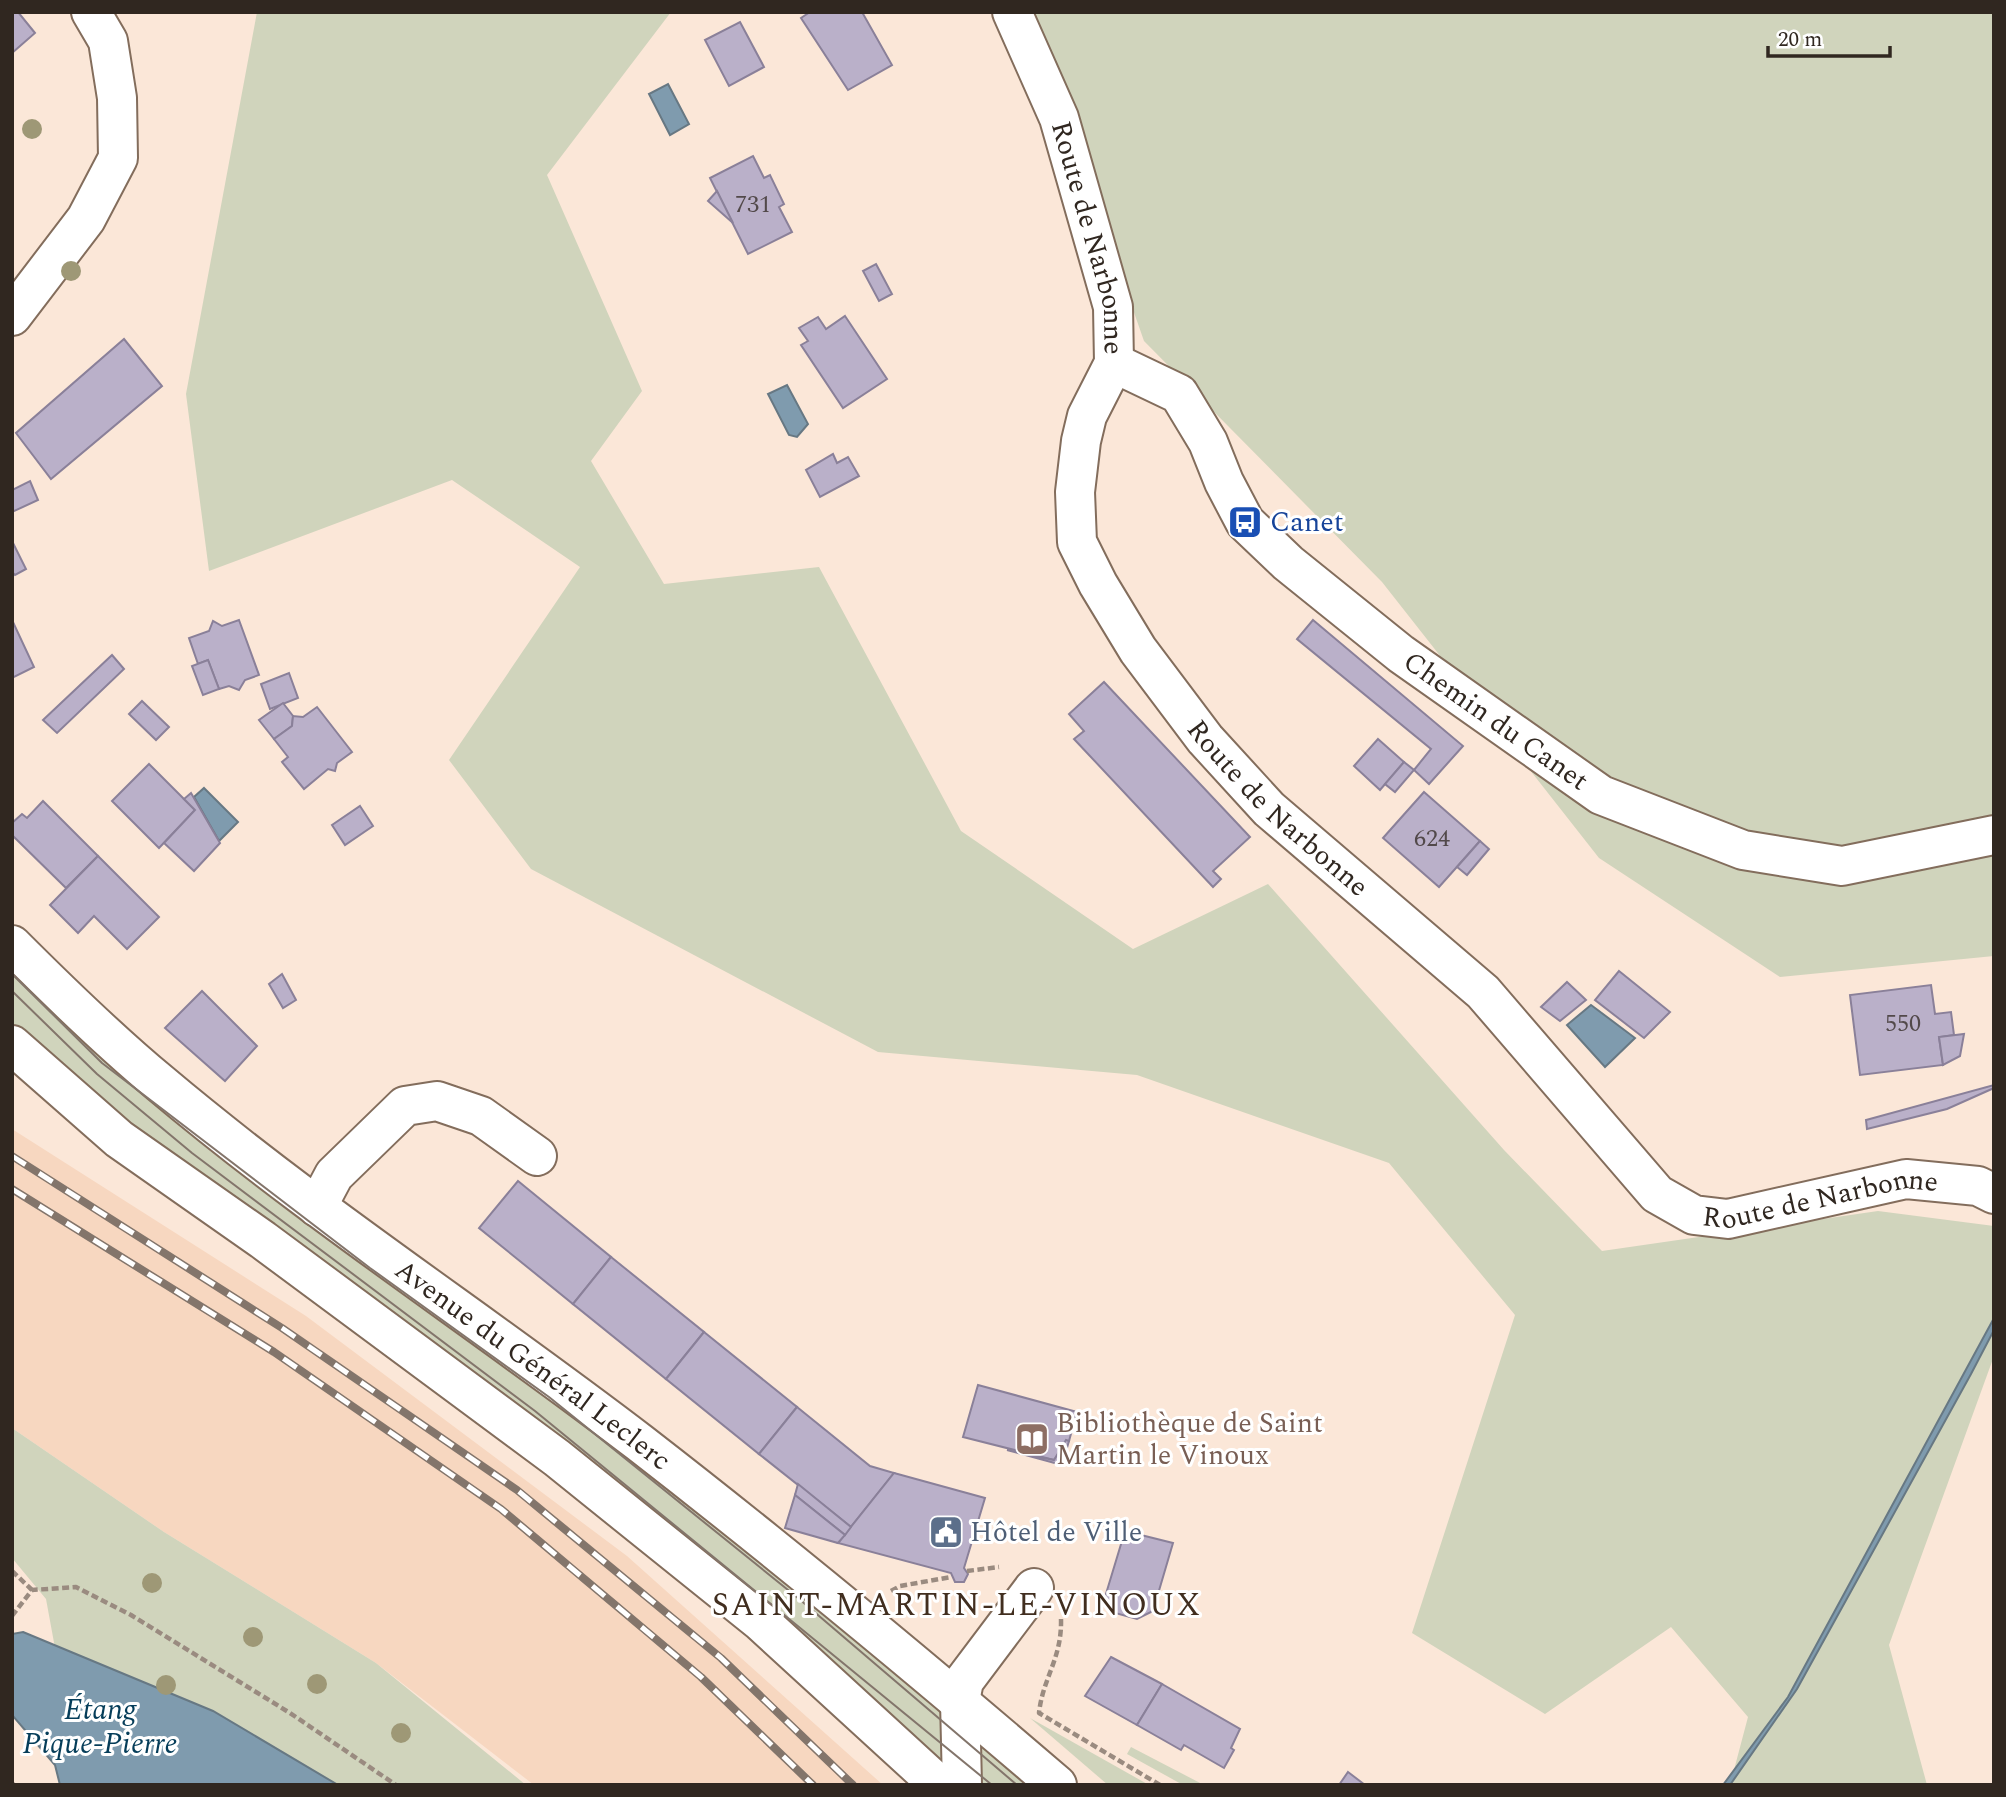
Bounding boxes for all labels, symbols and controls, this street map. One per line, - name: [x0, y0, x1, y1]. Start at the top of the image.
- scale bar: [1768, 14, 1890, 58]
- text: 20 m: [1778, 24, 1822, 56]
- street label: Route de Narbonne: [1039, 116, 1135, 355]
- house number: 731: [735, 187, 771, 223]
- place label: Canet: [1270, 501, 1344, 544]
- bus stop icon: Canet: [1226, 503, 1264, 541]
- street label: Chemin du Canet: [1394, 640, 1598, 801]
- street label: Route de Narbonne: [1176, 710, 1378, 907]
- house number: 624: [1414, 821, 1450, 857]
- house number: 550: [1885, 1006, 1921, 1042]
- street label: Route de Narbonne: [1700, 1158, 1940, 1242]
- street label: Avenue du Général Leclerc: [386, 1249, 680, 1481]
- place label: Bibliothèque de Saint Martin le Vinoux: [1056, 1402, 1323, 1477]
- library icon: Bibliothèque de Saint Martin le Vinoux: [1013, 1420, 1051, 1458]
- place label: Hôtel de Ville: [970, 1511, 1142, 1554]
- public building icon: Hôtel de Ville: [927, 1513, 965, 1551]
- district label: SAINT-MARTIN-LE-VINOUX: [712, 1581, 1202, 1630]
- water label: Étang Pique-Pierre: [23, 1687, 177, 1767]

